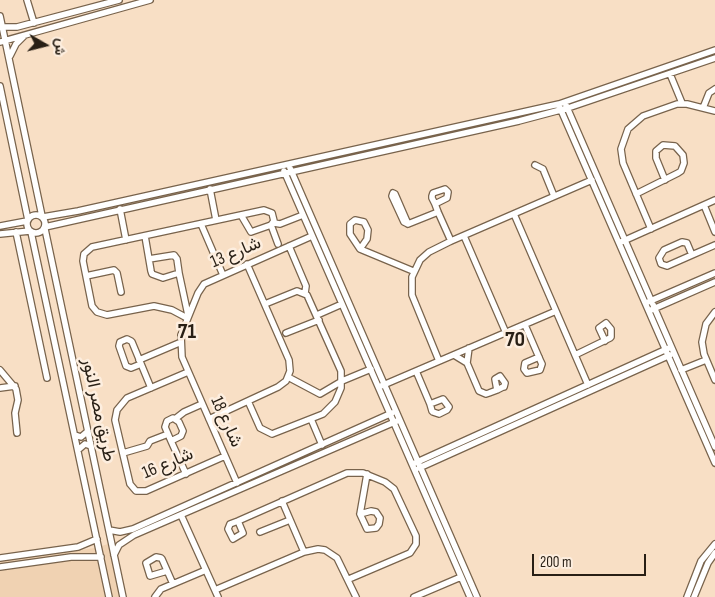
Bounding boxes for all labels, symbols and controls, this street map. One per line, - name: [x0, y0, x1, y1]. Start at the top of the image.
- north arrow: [20, 20, 70, 70]
- text: ش: [51, 38, 70, 57]
- street label: شارع 13: [207, 233, 265, 273]
- district label: 71: [178, 319, 196, 345]
- district label: 70: [505, 327, 525, 353]
- street label: طريق مصر النور: [76, 356, 120, 464]
- street label: شارع 18: [205, 393, 247, 451]
- street label: شارع 16: [139, 444, 197, 484]
- scale bar: [535, 544, 649, 576]
- text: 200 m: [540, 553, 572, 572]

